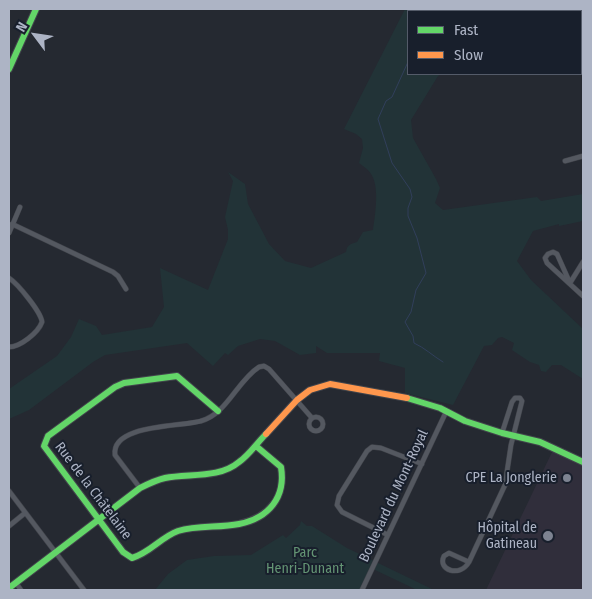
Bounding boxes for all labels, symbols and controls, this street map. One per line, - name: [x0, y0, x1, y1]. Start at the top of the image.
- north arrow: [10, 10, 60, 60]
- legend: [407, 10, 582, 75]
- text: N: [12, 19, 31, 35]
- text: Fast: [454, 21, 478, 39]
- text: Slow: [454, 46, 483, 64]
- street label: Boulevard du Mont-Royal: [356, 427, 432, 565]
- street label: Rue de la Châtelaine: [51, 439, 135, 543]
- place label: CPE La Jonglerie: [465, 470, 557, 486]
- marker: CPE La Jonglerie: [561, 472, 573, 484]
- place label: Hôpital de Gatineau: [478, 520, 537, 552]
- marker: Hôpital de Gatineau: [541, 529, 555, 543]
- park label: Parc Henri-Dunant: [266, 545, 344, 578]

